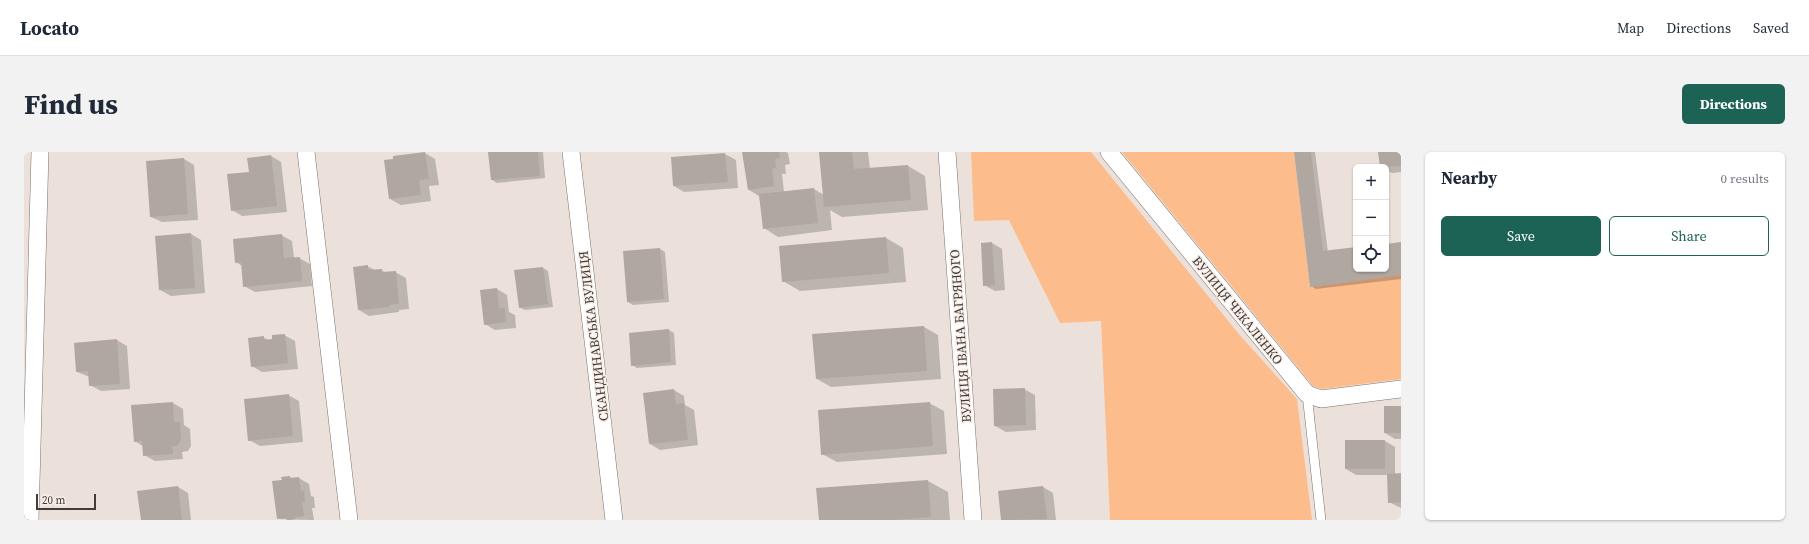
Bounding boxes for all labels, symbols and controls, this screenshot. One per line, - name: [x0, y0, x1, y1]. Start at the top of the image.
- text: Locato: [20, 15, 79, 41]
- text: Map: [1617, 18, 1644, 38]
- text: Directions: [1666, 18, 1731, 38]
- text: Saved: [1753, 18, 1789, 38]
- button: Directions: [1682, 84, 1785, 124]
- text: Find us: [24, 85, 118, 123]
- map controls: [1353, 164, 1389, 272]
- button: +: [1353, 164, 1389, 200]
- text: Nearby: [1441, 166, 1497, 190]
- text: 0 results: [1721, 170, 1769, 187]
- button: −: [1353, 200, 1389, 236]
- button: Save: [1441, 216, 1601, 256]
- button: Share: [1609, 216, 1769, 256]
- button: locate: [1353, 236, 1389, 272]
- street label: ВУЛИЦЯ ІВАНА БАГРЯНОГО: [946, 249, 975, 423]
- street label: СКАНДИНАВСЬКА ВУЛИЦЯ: [575, 250, 612, 422]
- street label: ВУЛИЦЯ ЧЕКАЛЕНКО: [1189, 253, 1287, 368]
- scale bar: [36, 492, 96, 511]
- text: 20 m: [42, 493, 65, 508]

